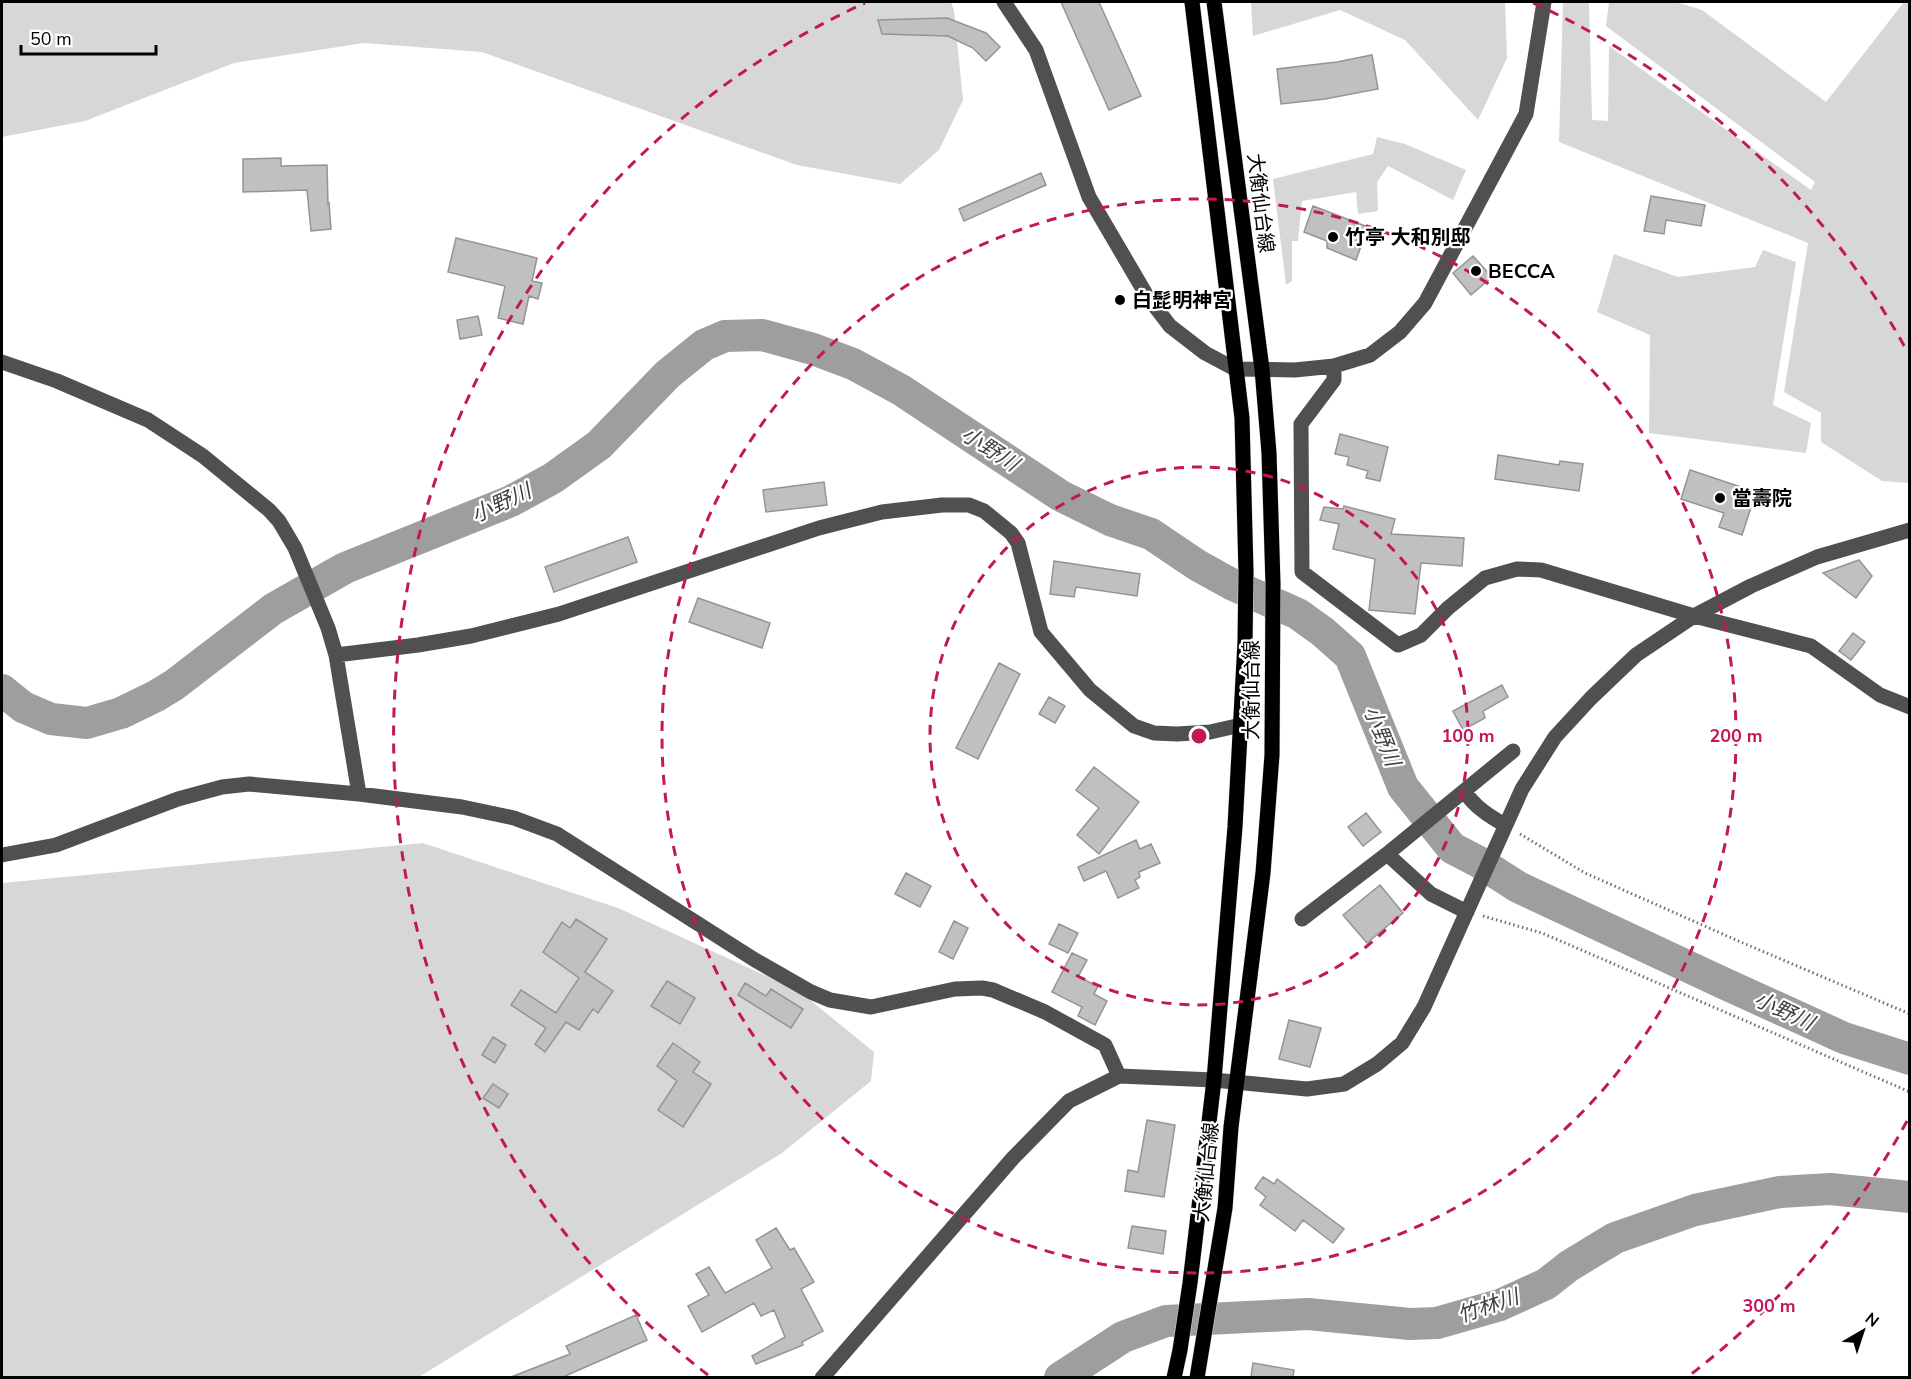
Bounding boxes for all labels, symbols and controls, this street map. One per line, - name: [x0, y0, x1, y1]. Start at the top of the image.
- scale bar: [21, 18, 156, 56]
- text: 50 m: [30, 27, 72, 51]
- street label: 大衡仙台線: [1241, 152, 1280, 254]
- place label: 竹亭 大和別邸: [1345, 224, 1470, 251]
- marker: 竹亭 大和別邸: [1326, 230, 1340, 244]
- place label: BECCA: [1488, 258, 1555, 285]
- marker: BECCA: [1469, 264, 1483, 278]
- place label: 白髭明神宮: [1132, 287, 1232, 314]
- marker: 白髭明神宮: [1113, 293, 1127, 307]
- water label: 小野川: [956, 420, 1026, 479]
- water label: 小野川: [467, 476, 537, 529]
- place label: 當壽院: [1732, 485, 1792, 512]
- marker: 當壽院: [1713, 491, 1727, 505]
- street label: 大衡仙台線: [1238, 640, 1265, 740]
- water label: 小野川: [1357, 702, 1408, 772]
- text: 100 m: [1441, 724, 1495, 748]
- text: 200 m: [1709, 724, 1763, 748]
- centre of rings: [1189, 726, 1209, 746]
- water label: 小野川: [1750, 985, 1820, 1038]
- street label: 大衡仙台線: [1188, 1121, 1225, 1223]
- water label: 竹林川: [1454, 1282, 1524, 1329]
- text: 300 m: [1742, 1294, 1796, 1318]
- north arrow: [1833, 1301, 1893, 1361]
- text: N: [1860, 1308, 1883, 1332]

